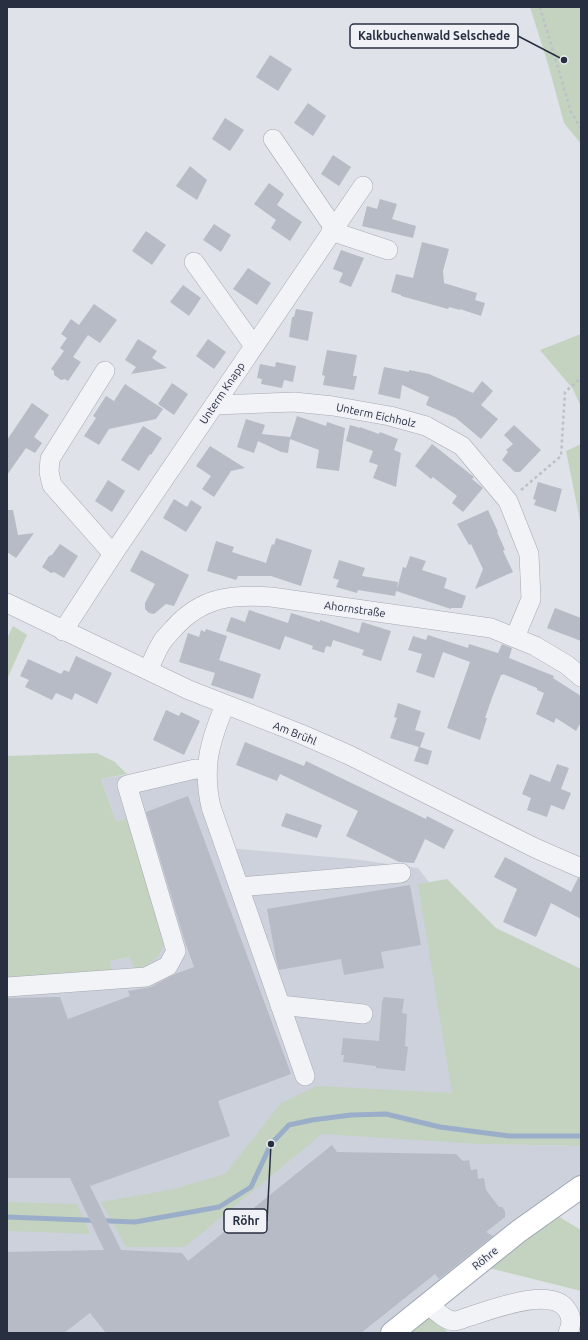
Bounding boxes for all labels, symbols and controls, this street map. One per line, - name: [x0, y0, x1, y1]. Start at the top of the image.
- callout: Kalkbuchenwald Selschede: [350, 24, 518, 48]
- text: Kalkbuchenwald Selschede: [358, 29, 510, 42]
- street label: Unterm Knapp: [197, 360, 247, 426]
- street label: Unterm Eichholz: [335, 401, 417, 429]
- street label: Ahornstraße: [323, 599, 387, 619]
- street label: Am Brühl: [272, 719, 319, 747]
- callout: Röhr: [224, 1209, 267, 1233]
- text: Röhr: [233, 1214, 259, 1227]
- street label: Röhre: [470, 1244, 500, 1272]

